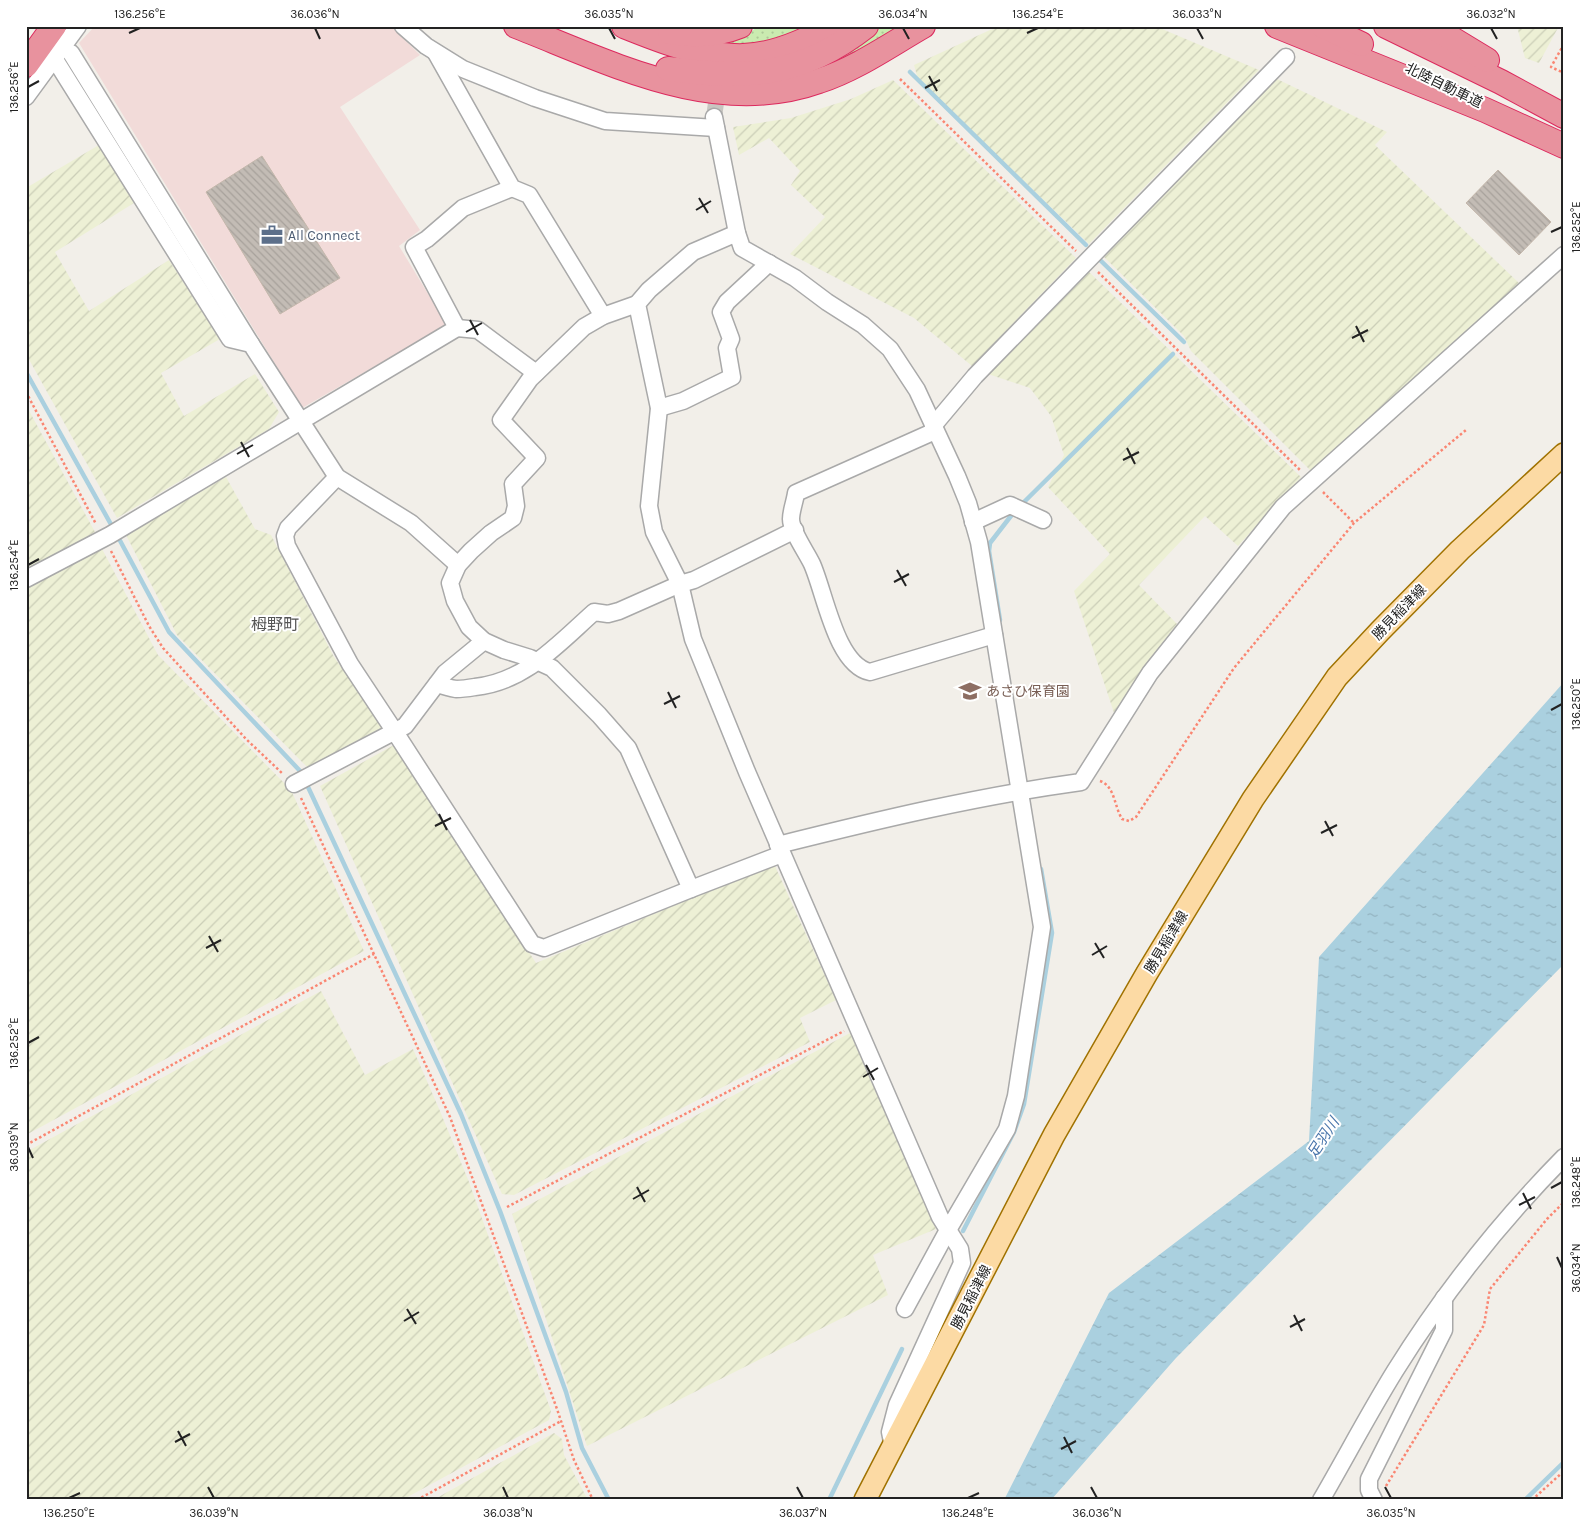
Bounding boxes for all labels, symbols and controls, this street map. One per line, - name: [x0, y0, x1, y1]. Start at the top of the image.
- text: 136.256°E: [114, 7, 166, 21]
- text: 36.036°N: [290, 7, 340, 21]
- text: 36.035°N: [584, 7, 634, 21]
- text: 36.034°N: [878, 7, 928, 21]
- text: 136.254°E: [1012, 7, 1064, 21]
- text: 36.033°N: [1172, 7, 1222, 21]
- text: 36.032°N: [1466, 7, 1516, 21]
- street label: 北陸自動車道: [1402, 59, 1485, 112]
- text: 136.256°E: [7, 61, 21, 113]
- text: 136.252°E: [1569, 201, 1583, 253]
- office icon: All Connect: [259, 222, 285, 248]
- place label: All Connect: [288, 227, 360, 244]
- text: 136.254°E: [7, 539, 21, 591]
- street label: 勝見稲津線: [1369, 581, 1430, 643]
- district label: 栂野町: [251, 615, 299, 634]
- school or university icon: あさひ保育園: [957, 678, 983, 704]
- text: 136.250°E: [1569, 678, 1583, 730]
- place label: あさひ保育園: [986, 683, 1070, 700]
- street label: 勝見稲津線: [1141, 908, 1192, 977]
- text: 136.252°E: [7, 1017, 21, 1069]
- water label: 足羽川: [1303, 1113, 1344, 1162]
- text: 36.039°N: [7, 1122, 21, 1172]
- text: 136.248°E: [1569, 1156, 1583, 1208]
- text: 36.034°N: [1569, 1243, 1583, 1293]
- street label: 勝見稲津線: [948, 1262, 995, 1332]
- text: 136.250°E: [43, 1506, 95, 1520]
- text: 36.039°N: [189, 1506, 239, 1520]
- text: 36.038°N: [483, 1506, 533, 1520]
- text: 36.037°N: [779, 1506, 827, 1520]
- text: 136.248°E: [942, 1506, 994, 1520]
- text: 36.036°N: [1072, 1506, 1122, 1520]
- text: 36.035°N: [1366, 1506, 1416, 1520]

